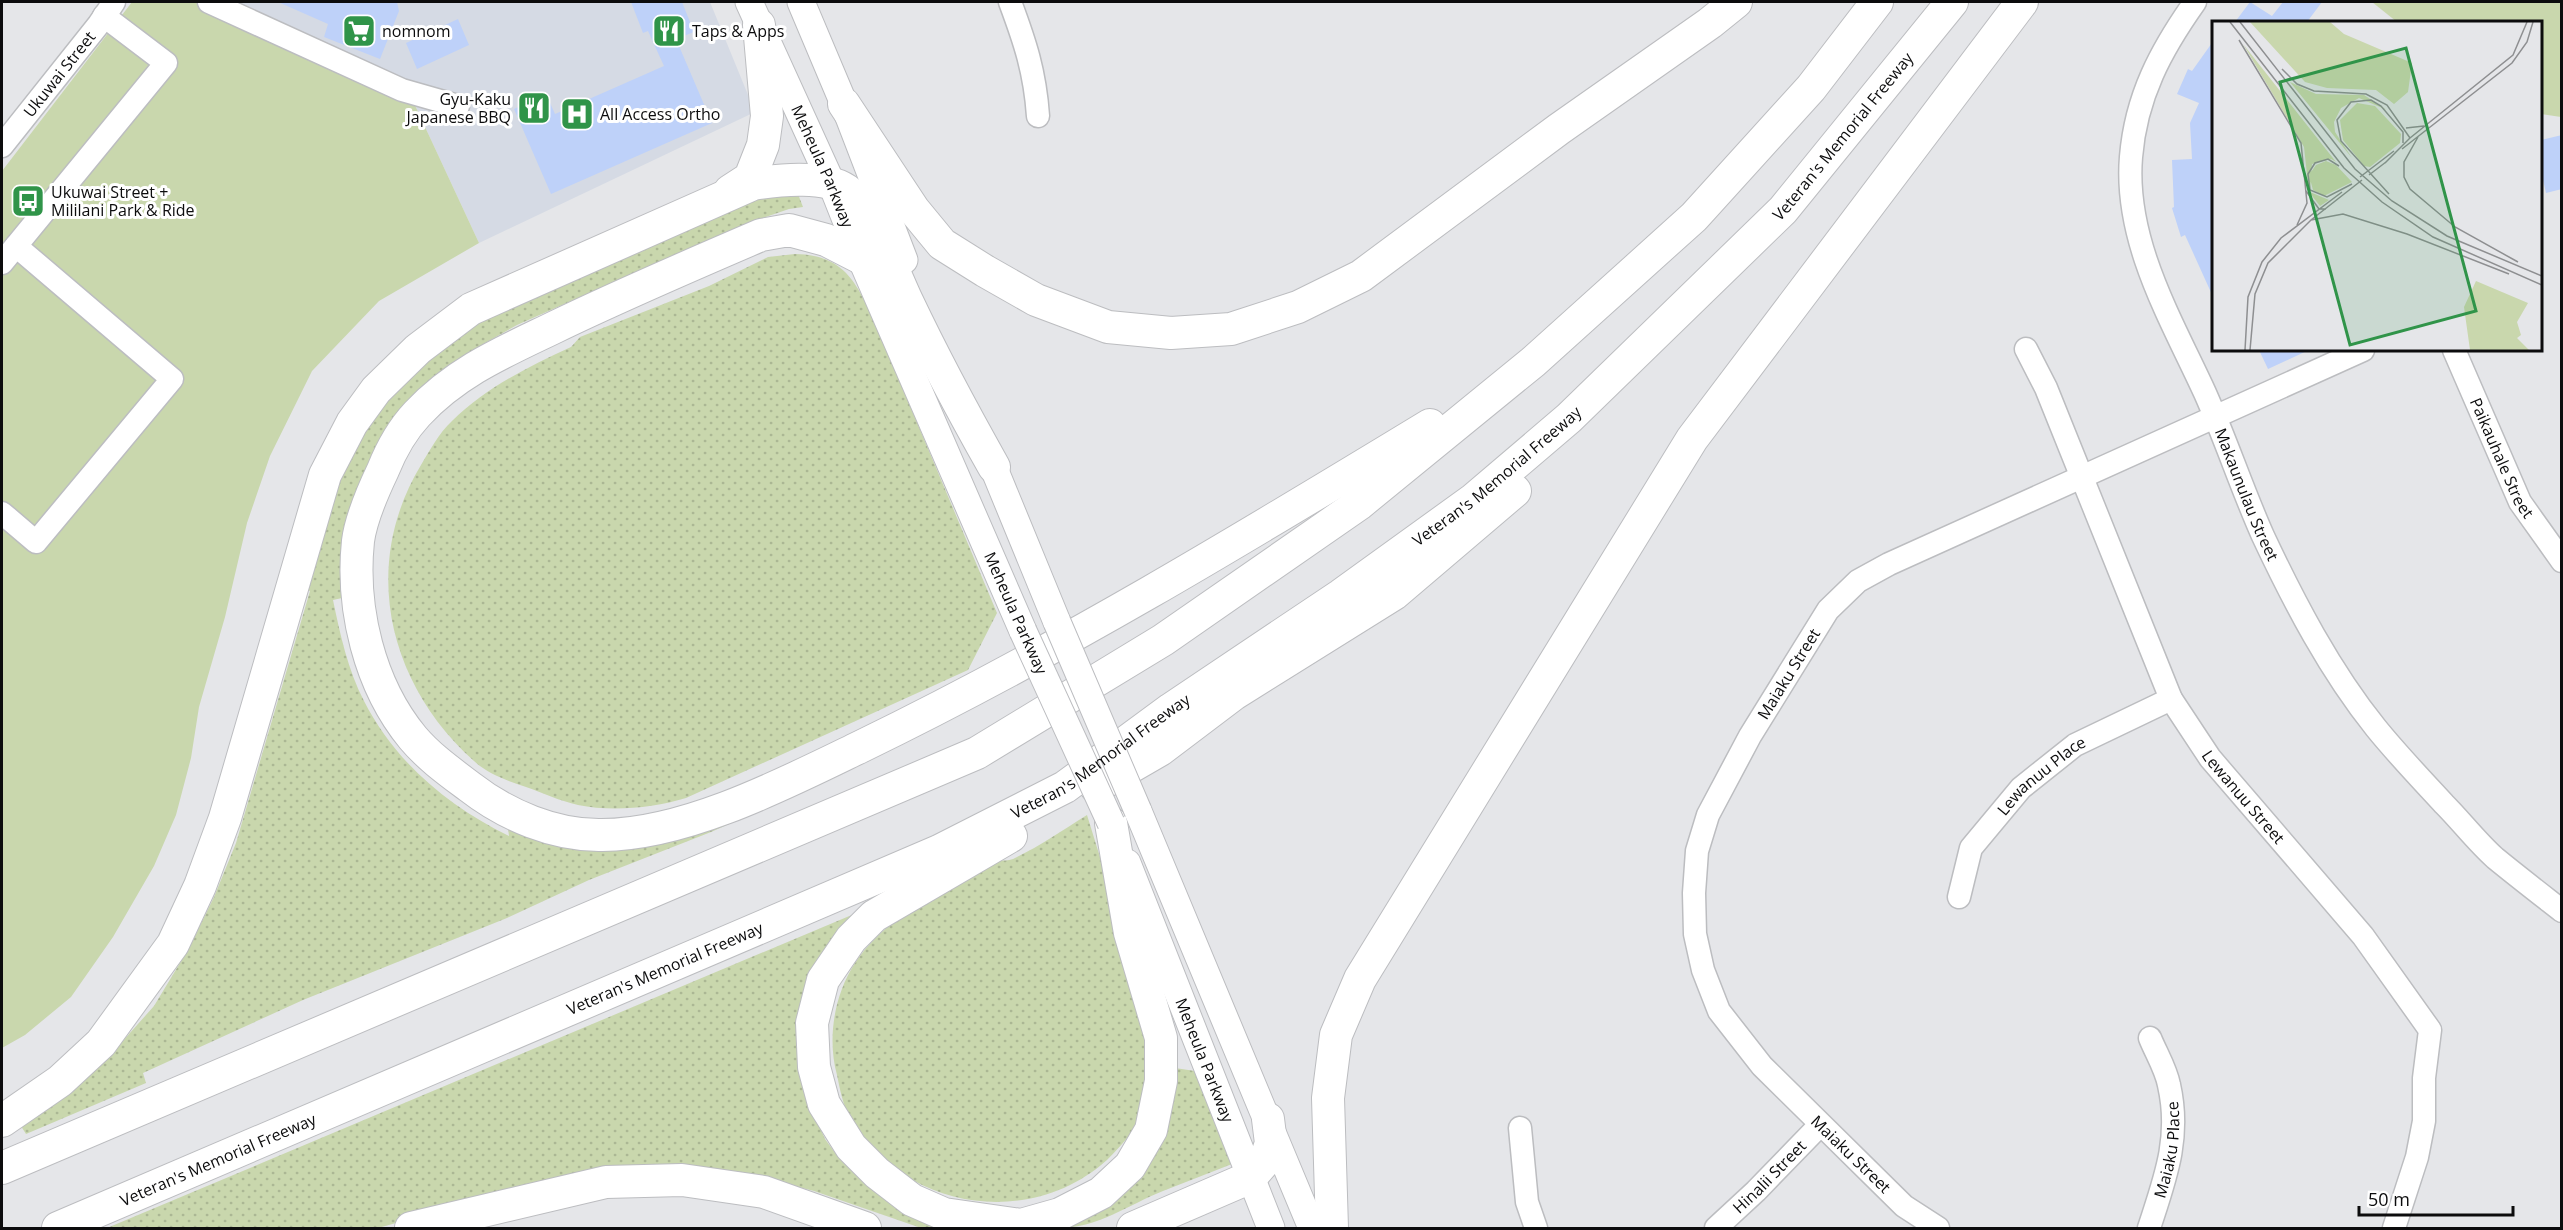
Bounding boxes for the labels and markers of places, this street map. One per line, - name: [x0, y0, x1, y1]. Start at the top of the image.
- supermarket icon: nomnom: [341, 13, 377, 49]
- restaurant icon: Taps & Apps: [651, 13, 687, 49]
- place label: nomnom: [382, 20, 451, 42]
- place label: Taps & Apps: [692, 20, 784, 42]
- place label: Gyu-Kaku Japanese BBQ: [404, 88, 511, 128]
- restaurant icon: Gyu-Kaku Japanese BBQ: [516, 90, 552, 126]
- hospital icon: All Access Ortho: [559, 96, 595, 132]
- place label: All Access Ortho: [600, 103, 720, 125]
- place label: Ukuwai Street + Mililani Park & Ride: [51, 181, 195, 221]
- bus stop icon: Ukuwai Street + Mililani Park & Ride: [10, 183, 46, 219]

